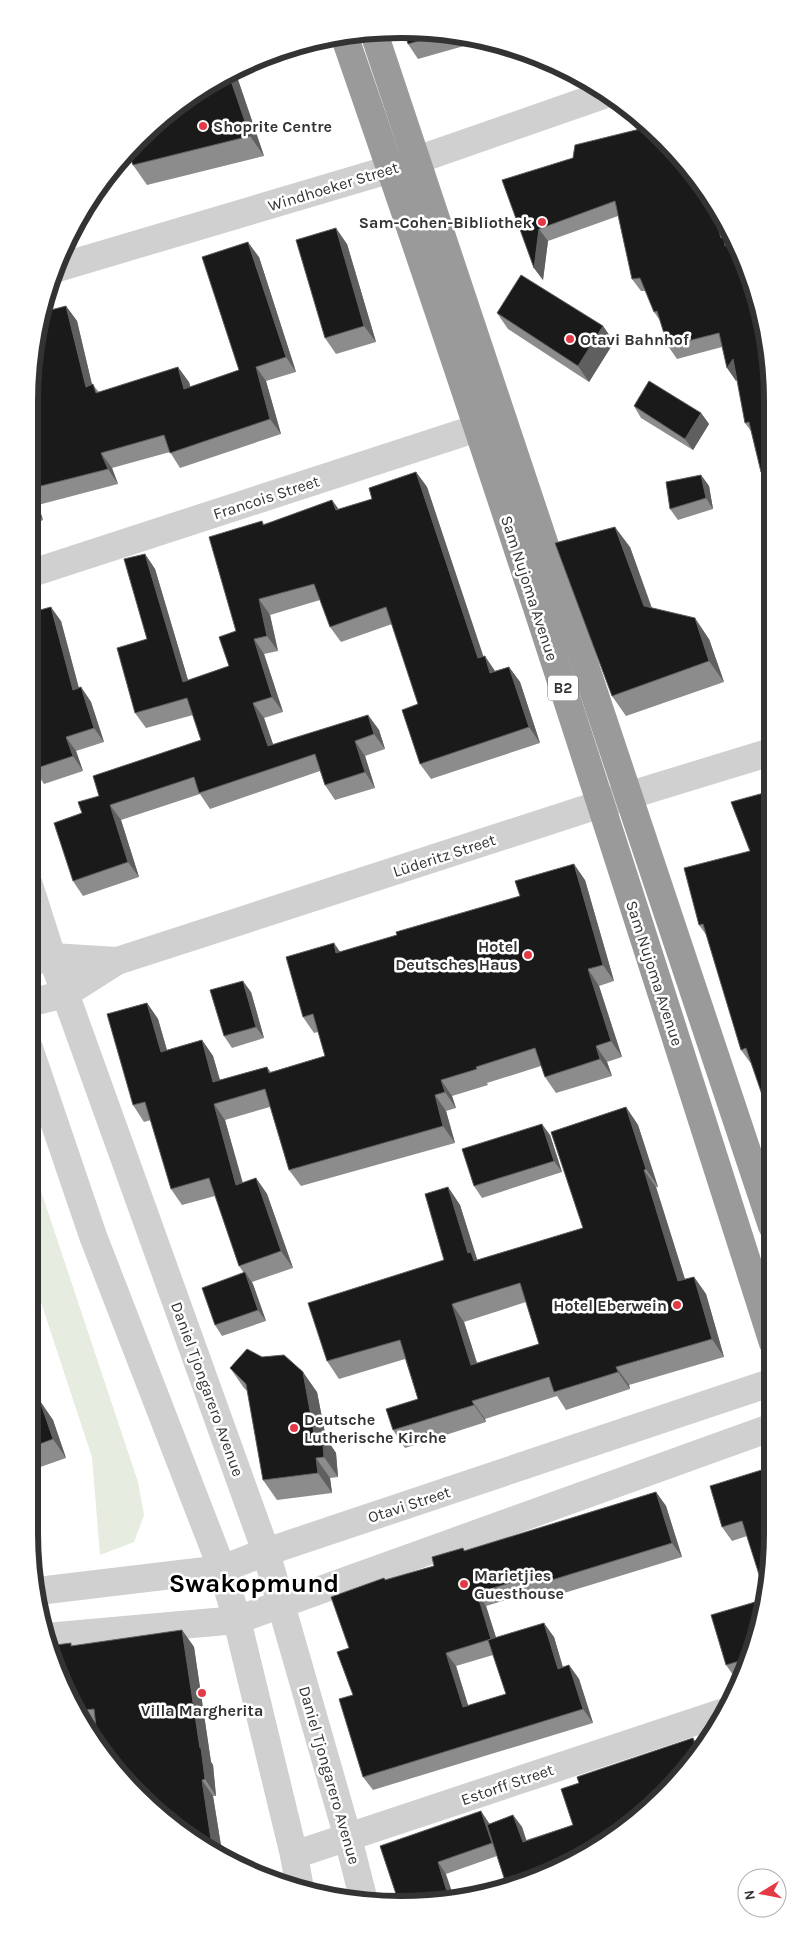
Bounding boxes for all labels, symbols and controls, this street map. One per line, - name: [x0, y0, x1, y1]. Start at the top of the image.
- place label: Shoprite Centre: [213, 117, 332, 136]
- marker: Shoprite Centre: [197, 120, 209, 132]
- street label: Windhoeker Street: [266, 158, 401, 215]
- place label: Sam-Cohen-Bibliothek: [359, 213, 533, 232]
- marker: Sam-Cohen-Bibliothek: [536, 216, 548, 228]
- place label: Otavi Bahnhof: [580, 330, 689, 349]
- marker: Otavi Bahnhof: [564, 333, 576, 345]
- street label: Francois Street: [211, 471, 322, 524]
- street label: Sam Nujoma Avenue: [497, 513, 562, 663]
- road number: B2: [548, 676, 578, 700]
- street label: Lüderitz Street: [390, 830, 498, 881]
- street label: Sam Nujoma Avenue: [622, 898, 687, 1048]
- place label: Hotel Deutsches Haus: [395, 937, 518, 974]
- marker: Hotel Deutsches Haus: [522, 949, 534, 961]
- place label: Hotel Eberwein: [553, 1296, 667, 1315]
- street label: Daniel Tjongarero Avenue: [167, 1299, 248, 1479]
- marker: Hotel Eberwein: [671, 1299, 683, 1311]
- place label: Deutsche Lutherische Kirche: [304, 1410, 447, 1447]
- marker: Deutsche Lutherische Kirche: [288, 1422, 300, 1434]
- street label: Otavi Street: [365, 1482, 453, 1527]
- place label: Marietjies Guesthouse: [474, 1566, 564, 1603]
- district label: Swakopmund: [169, 1568, 339, 1599]
- marker: Marietjies Guesthouse: [458, 1578, 470, 1590]
- street label: Daniel Tjongarero Avenue: [295, 1684, 364, 1866]
- marker: Villa Margherita: [196, 1687, 208, 1699]
- place label: Villa Margherita: [141, 1701, 263, 1720]
- street label: Estorff Street: [458, 1760, 556, 1809]
- north arrow: [737, 1868, 787, 1918]
- text: N: [740, 1889, 759, 1902]

